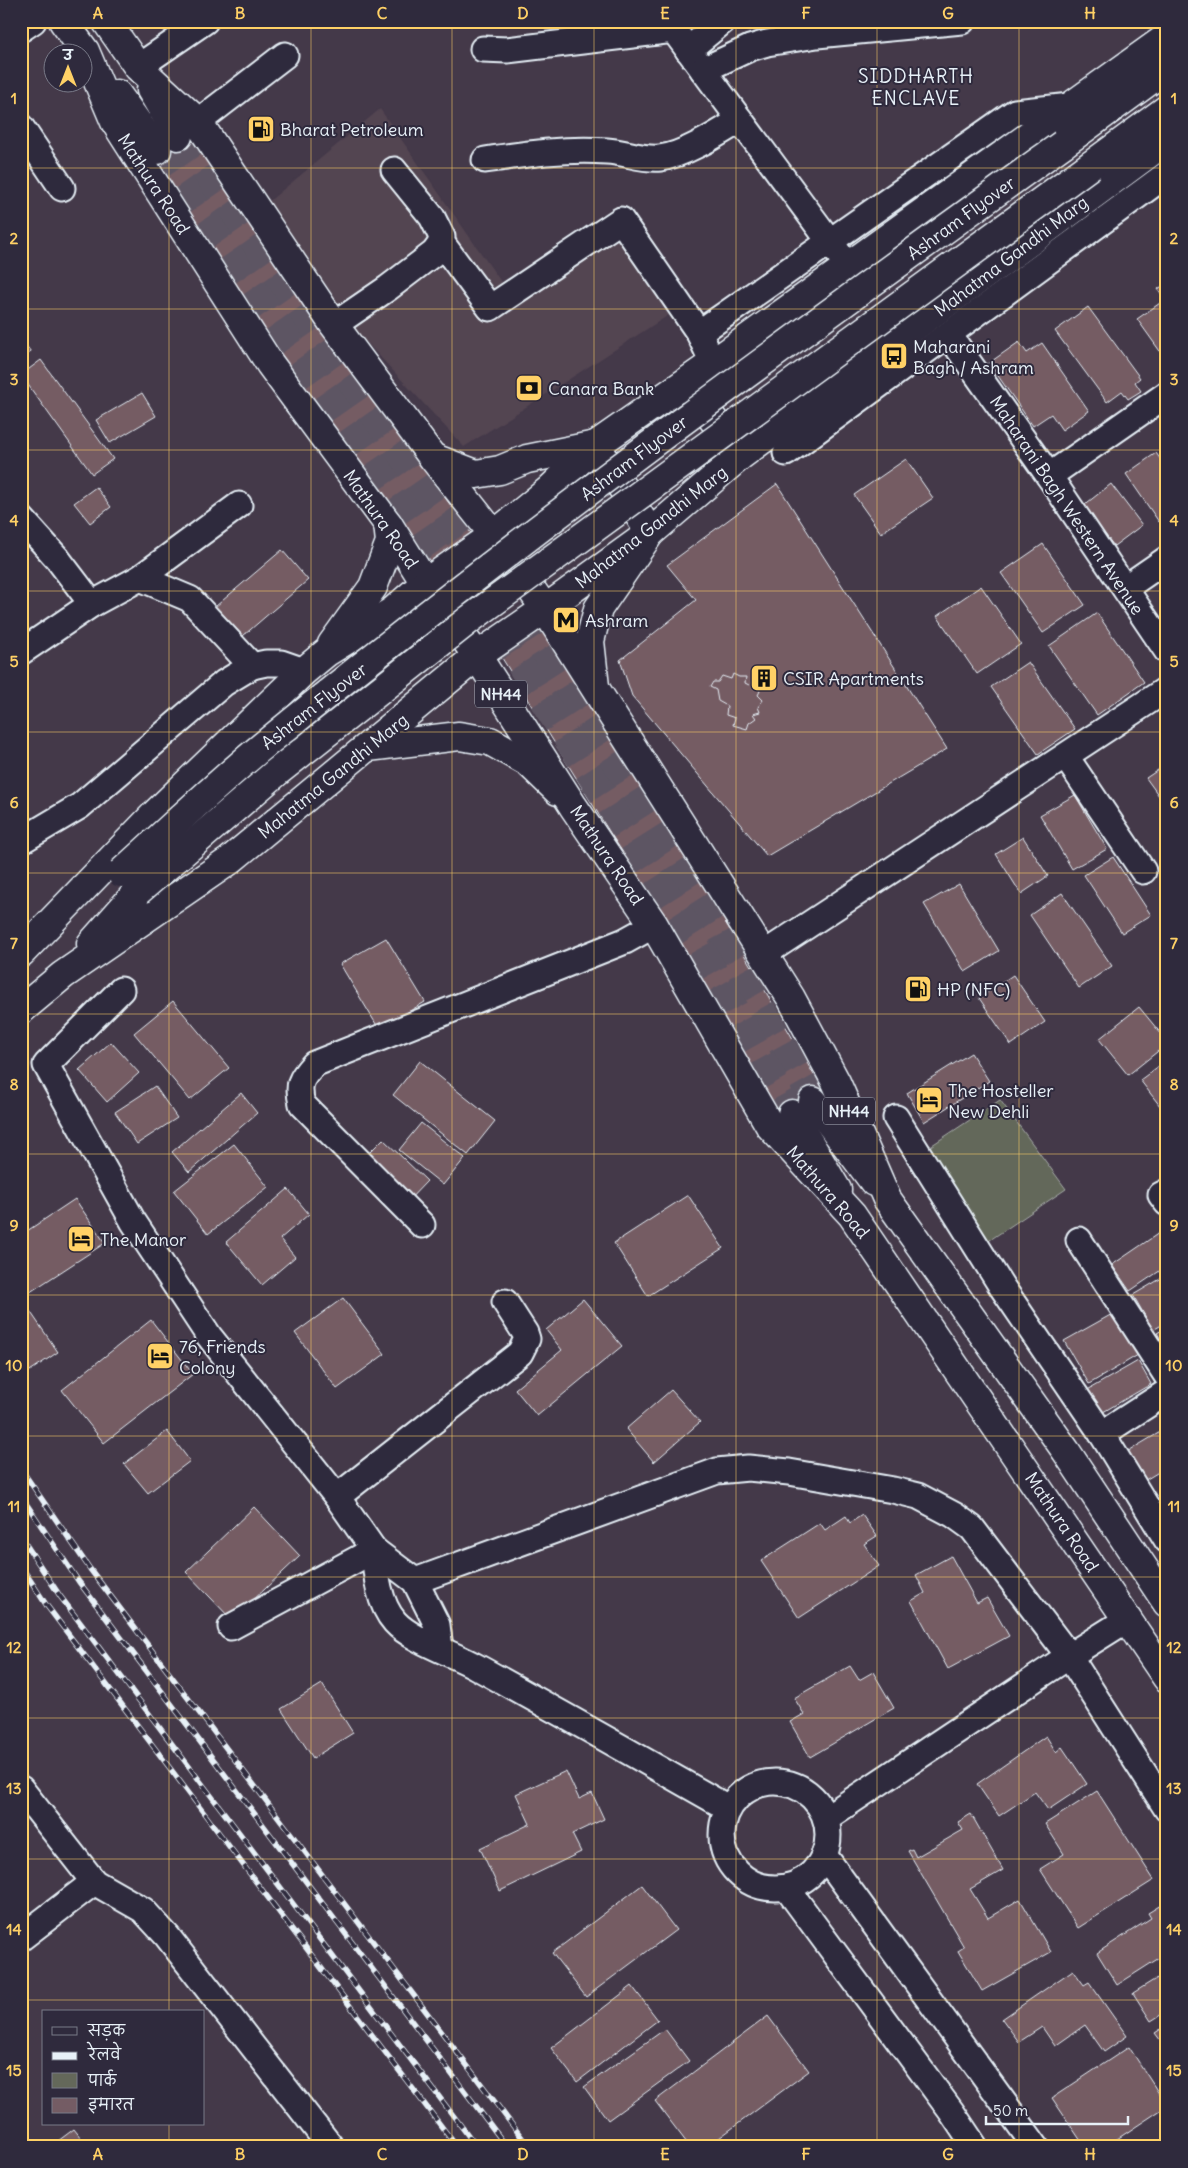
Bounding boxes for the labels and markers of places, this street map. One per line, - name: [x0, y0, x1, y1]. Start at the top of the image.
- fuel station icon: Bharat Petroleum: [246, 114, 276, 144]
- place label: Bharat Petroleum: [280, 118, 424, 141]
- place label: Maharani Bagh / Ashram: [913, 335, 1034, 379]
- bus stop icon: Maharani Bagh / Ashram: [879, 341, 909, 371]
- bank icon: Canara Bank: [514, 373, 544, 403]
- place label: Canara Bank: [548, 377, 654, 400]
- metro station icon: Ashram: [551, 605, 581, 635]
- place label: Ashram: [585, 609, 649, 632]
- building icon: CSIR Apartments: [749, 663, 779, 693]
- place label: CSIR Apartments: [783, 667, 924, 690]
- fuel station icon: HP (NFC): [903, 974, 933, 1004]
- place label: HP (NFC): [937, 978, 1010, 1001]
- place label: The Hosteller New Dehli: [948, 1079, 1054, 1123]
- hotel icon: The Hosteller New Dehli: [914, 1085, 944, 1115]
- hotel icon: The Manor: [66, 1224, 96, 1254]
- place label: The Manor: [100, 1228, 187, 1251]
- place label: 76, Friends Colony: [179, 1335, 266, 1379]
- hotel icon: 76, Friends Colony: [145, 1341, 175, 1371]

